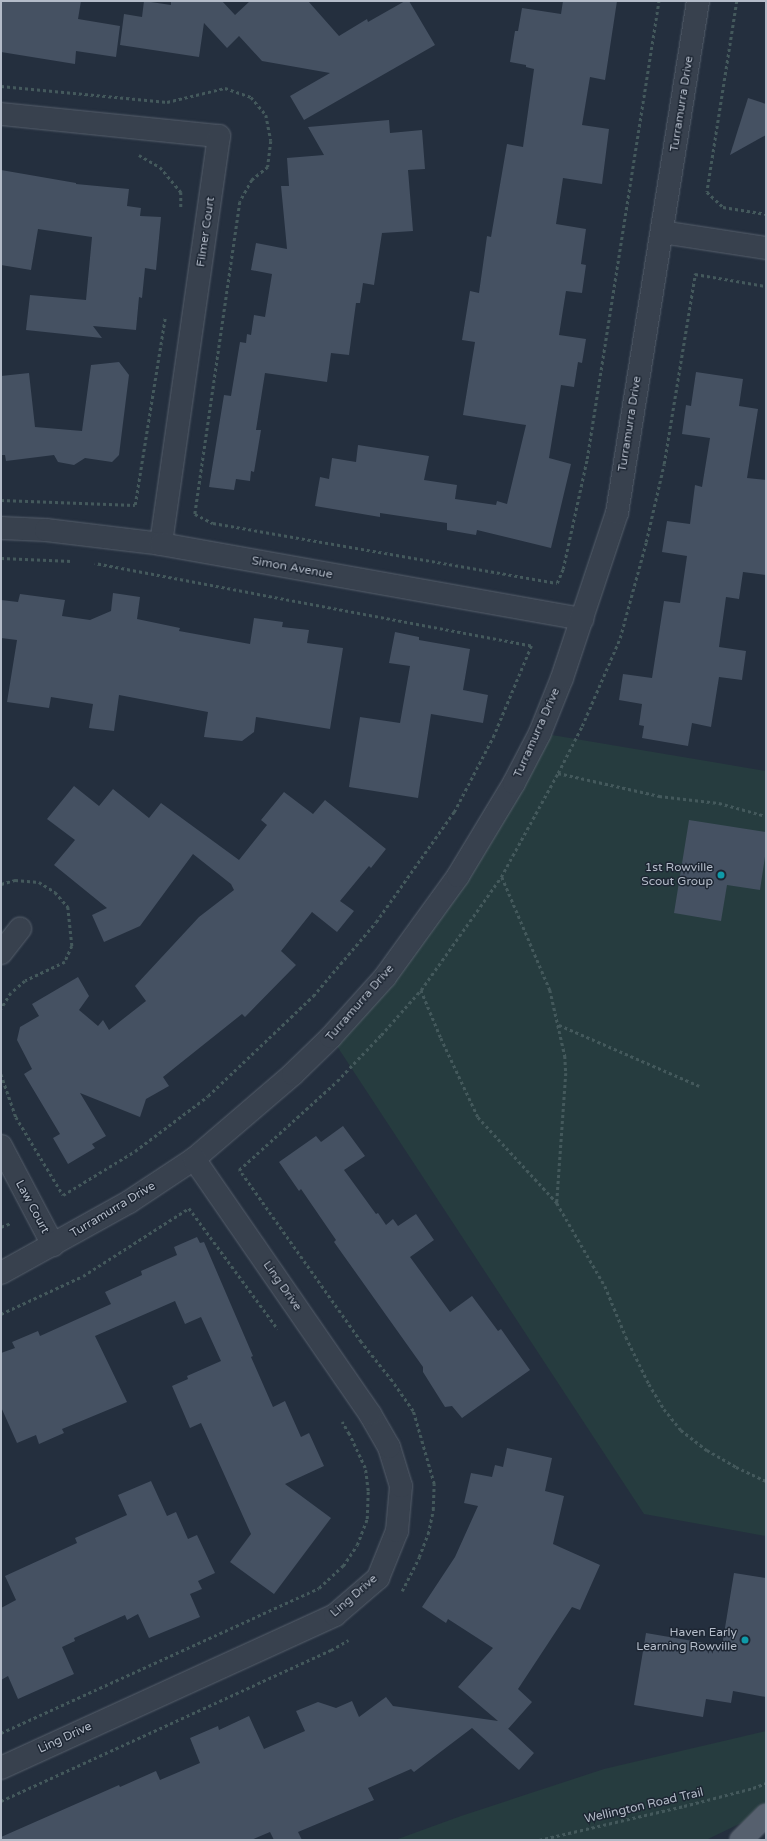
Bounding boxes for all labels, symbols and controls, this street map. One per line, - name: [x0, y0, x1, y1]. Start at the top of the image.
- street label: Turramurra Drive: [667, 55, 697, 153]
- street label: Filmer Court: [194, 196, 218, 268]
- street label: Turramurra Drive: [615, 375, 645, 473]
- street label: Simon Avenue: [250, 554, 334, 582]
- street label: Turramurra Drive: [511, 686, 563, 780]
- place label: 1st Rowville Scout Group: [641, 861, 713, 889]
- marker: 1st Rowville Scout Group: [716, 870, 726, 880]
- street label: Turramurra Drive: [323, 962, 397, 1044]
- street label: Law Court: [12, 1178, 52, 1236]
- street label: Turramurra Drive: [68, 1179, 158, 1241]
- street label: Ling Drive: [260, 1258, 304, 1314]
- street label: Ling Drive: [328, 1572, 380, 1620]
- place label: Haven Early Learning Rowville: [636, 1626, 737, 1654]
- marker: Haven Early Learning Rowville: [740, 1635, 750, 1645]
- street label: Ling Drive: [36, 1719, 94, 1757]
- street label: Wellington Road Trail: [583, 1785, 705, 1827]

